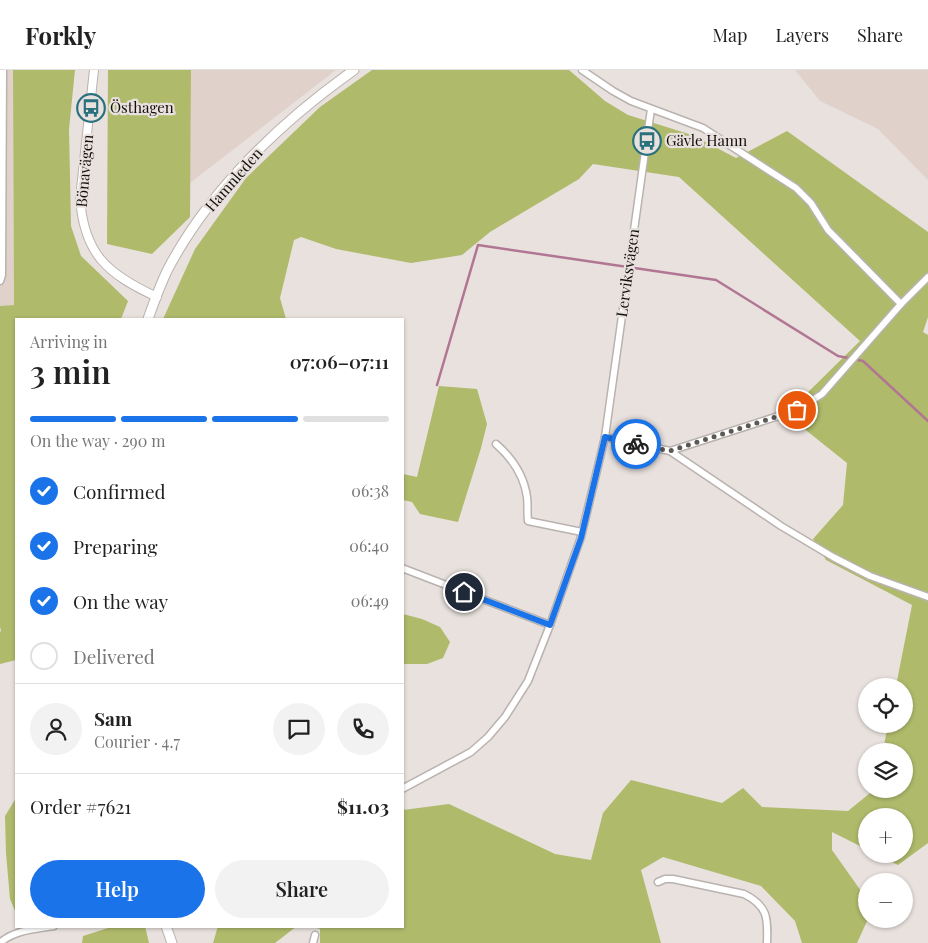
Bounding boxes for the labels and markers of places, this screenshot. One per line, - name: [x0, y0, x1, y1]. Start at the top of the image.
- bus stop icon: Östhagen: [76, 93, 106, 123]
- place label: Östhagen: [110, 97, 174, 117]
- bus stop icon: Gävle Hamn: [632, 126, 662, 156]
- place label: Gävle Hamn: [666, 130, 747, 150]
- pin: [776, 389, 818, 431]
- pin: [443, 571, 485, 613]

